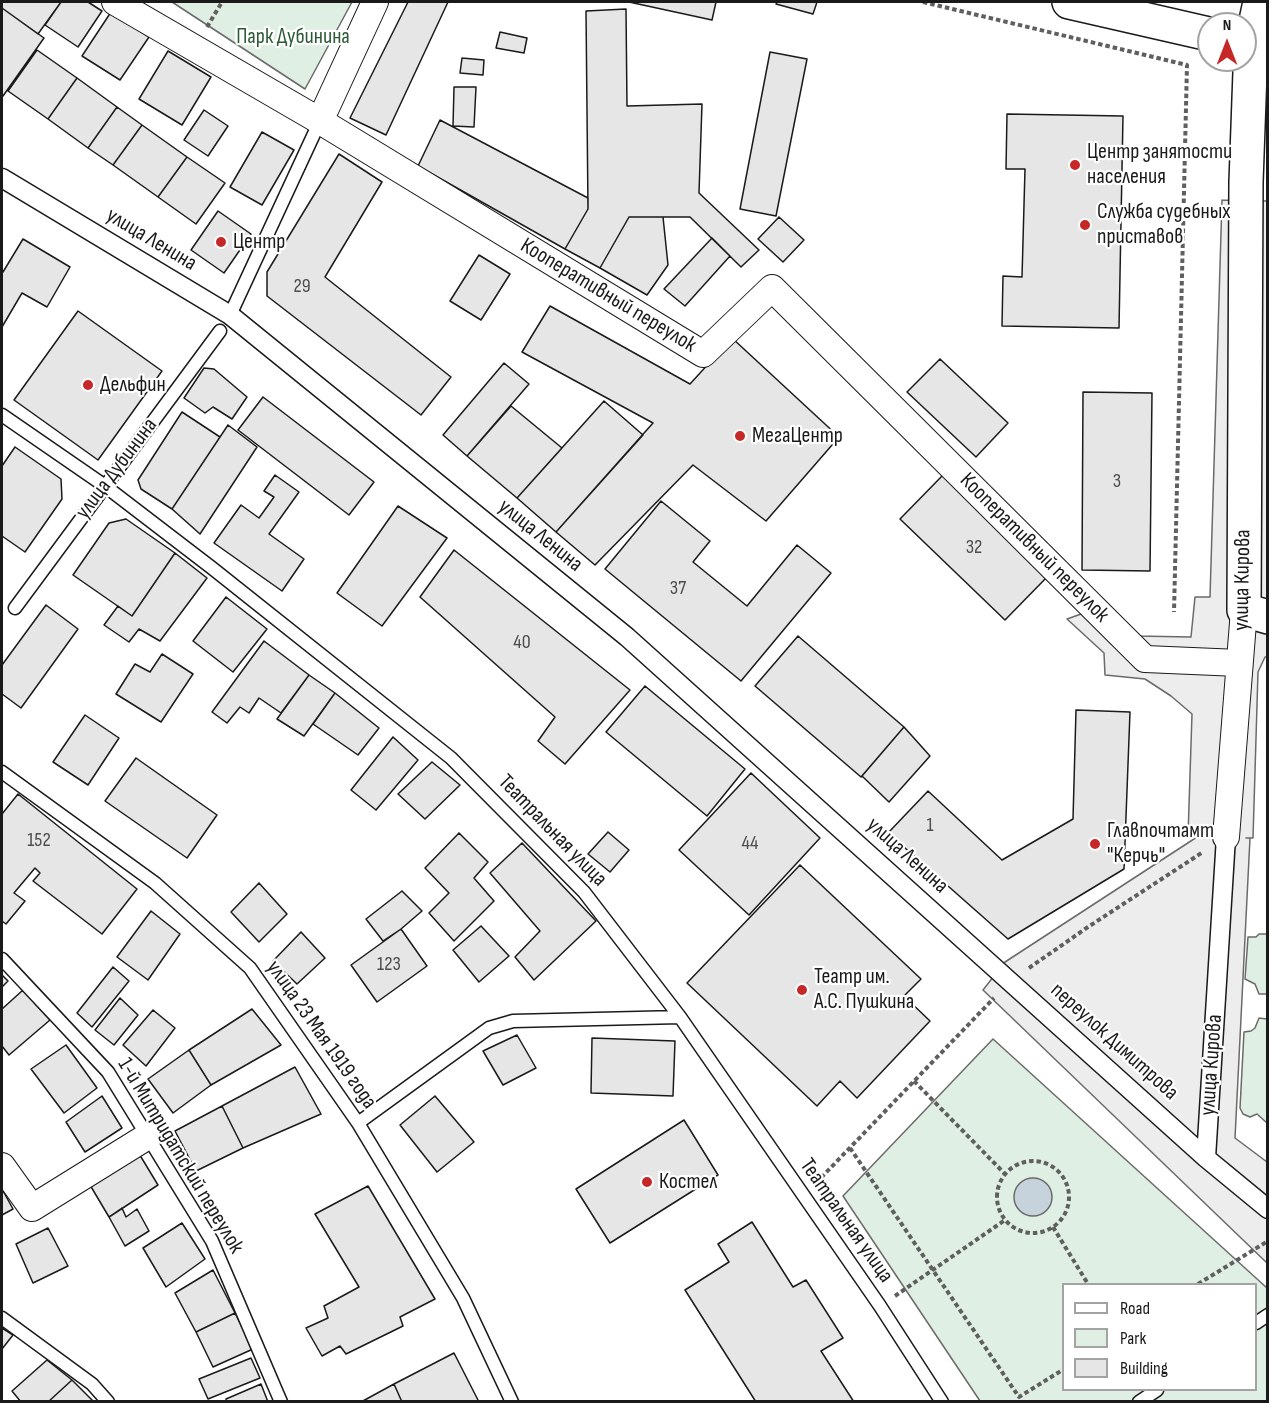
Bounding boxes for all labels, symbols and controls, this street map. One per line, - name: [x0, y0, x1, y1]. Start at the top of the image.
- north arrow: [1197, 12, 1257, 72]
- text: N: [1223, 16, 1231, 35]
- park label: Парк Дубинина: [236, 24, 350, 50]
- place label: Центр занятости населения: [1087, 139, 1232, 190]
- marker: Центр занятости населения: [1068, 158, 1082, 172]
- place label: Служба судебных приставов: [1097, 199, 1231, 250]
- street label: улица Ленина: [101, 203, 201, 277]
- marker: Служба судебных приставов: [1078, 218, 1092, 232]
- place label: Центр: [233, 229, 285, 255]
- street label: Кооперативный переулок: [515, 233, 701, 359]
- marker: Центр: [214, 235, 228, 249]
- house number: 29: [293, 275, 311, 299]
- place label: Дельфин: [100, 372, 166, 398]
- marker: Дельфин: [81, 378, 95, 392]
- street label: улица Дубинина: [70, 413, 164, 525]
- place label: МегаЦентр: [752, 423, 843, 449]
- marker: МегаЦентр: [733, 429, 747, 443]
- street label: Кооперативный переулок: [954, 468, 1114, 628]
- house number: 3: [1113, 470, 1121, 494]
- street label: улица Ленина: [492, 494, 588, 578]
- street label: улица Кирова: [1229, 529, 1257, 631]
- house number: 32: [966, 536, 982, 560]
- house number: 37: [670, 577, 686, 601]
- house number: 40: [513, 631, 531, 655]
- street label: Театральная улица: [492, 770, 612, 892]
- street label: улица Ленина: [861, 812, 953, 900]
- house number: 1: [927, 814, 933, 838]
- place label: Главпочтамт "Керчь": [1107, 818, 1214, 870]
- house number: 152: [27, 829, 51, 853]
- house number: 44: [742, 832, 758, 856]
- marker: Главпочтамт "Керчь": [1088, 837, 1102, 851]
- house number: 123: [377, 953, 401, 977]
- street label: улица 23 Мая 1919 года: [260, 956, 382, 1114]
- place label: Театр им. А.С. Пушкина: [814, 964, 914, 1016]
- street label: переулок Димитрова: [1045, 978, 1183, 1106]
- marker: Театр им. А.С. Пушкина: [795, 983, 809, 997]
- street label: улица Кирова: [1195, 1014, 1229, 1116]
- street label: 1-й Митридатский переулок: [111, 1053, 249, 1259]
- street label: Театральная улица: [793, 1154, 899, 1288]
- place label: Костел: [659, 1169, 717, 1195]
- marker: Костел: [640, 1175, 654, 1189]
- legend: [1062, 1283, 1257, 1391]
- text: Road: [1120, 1298, 1150, 1319]
- text: Park: [1120, 1328, 1146, 1349]
- text: Building: [1120, 1358, 1168, 1379]

